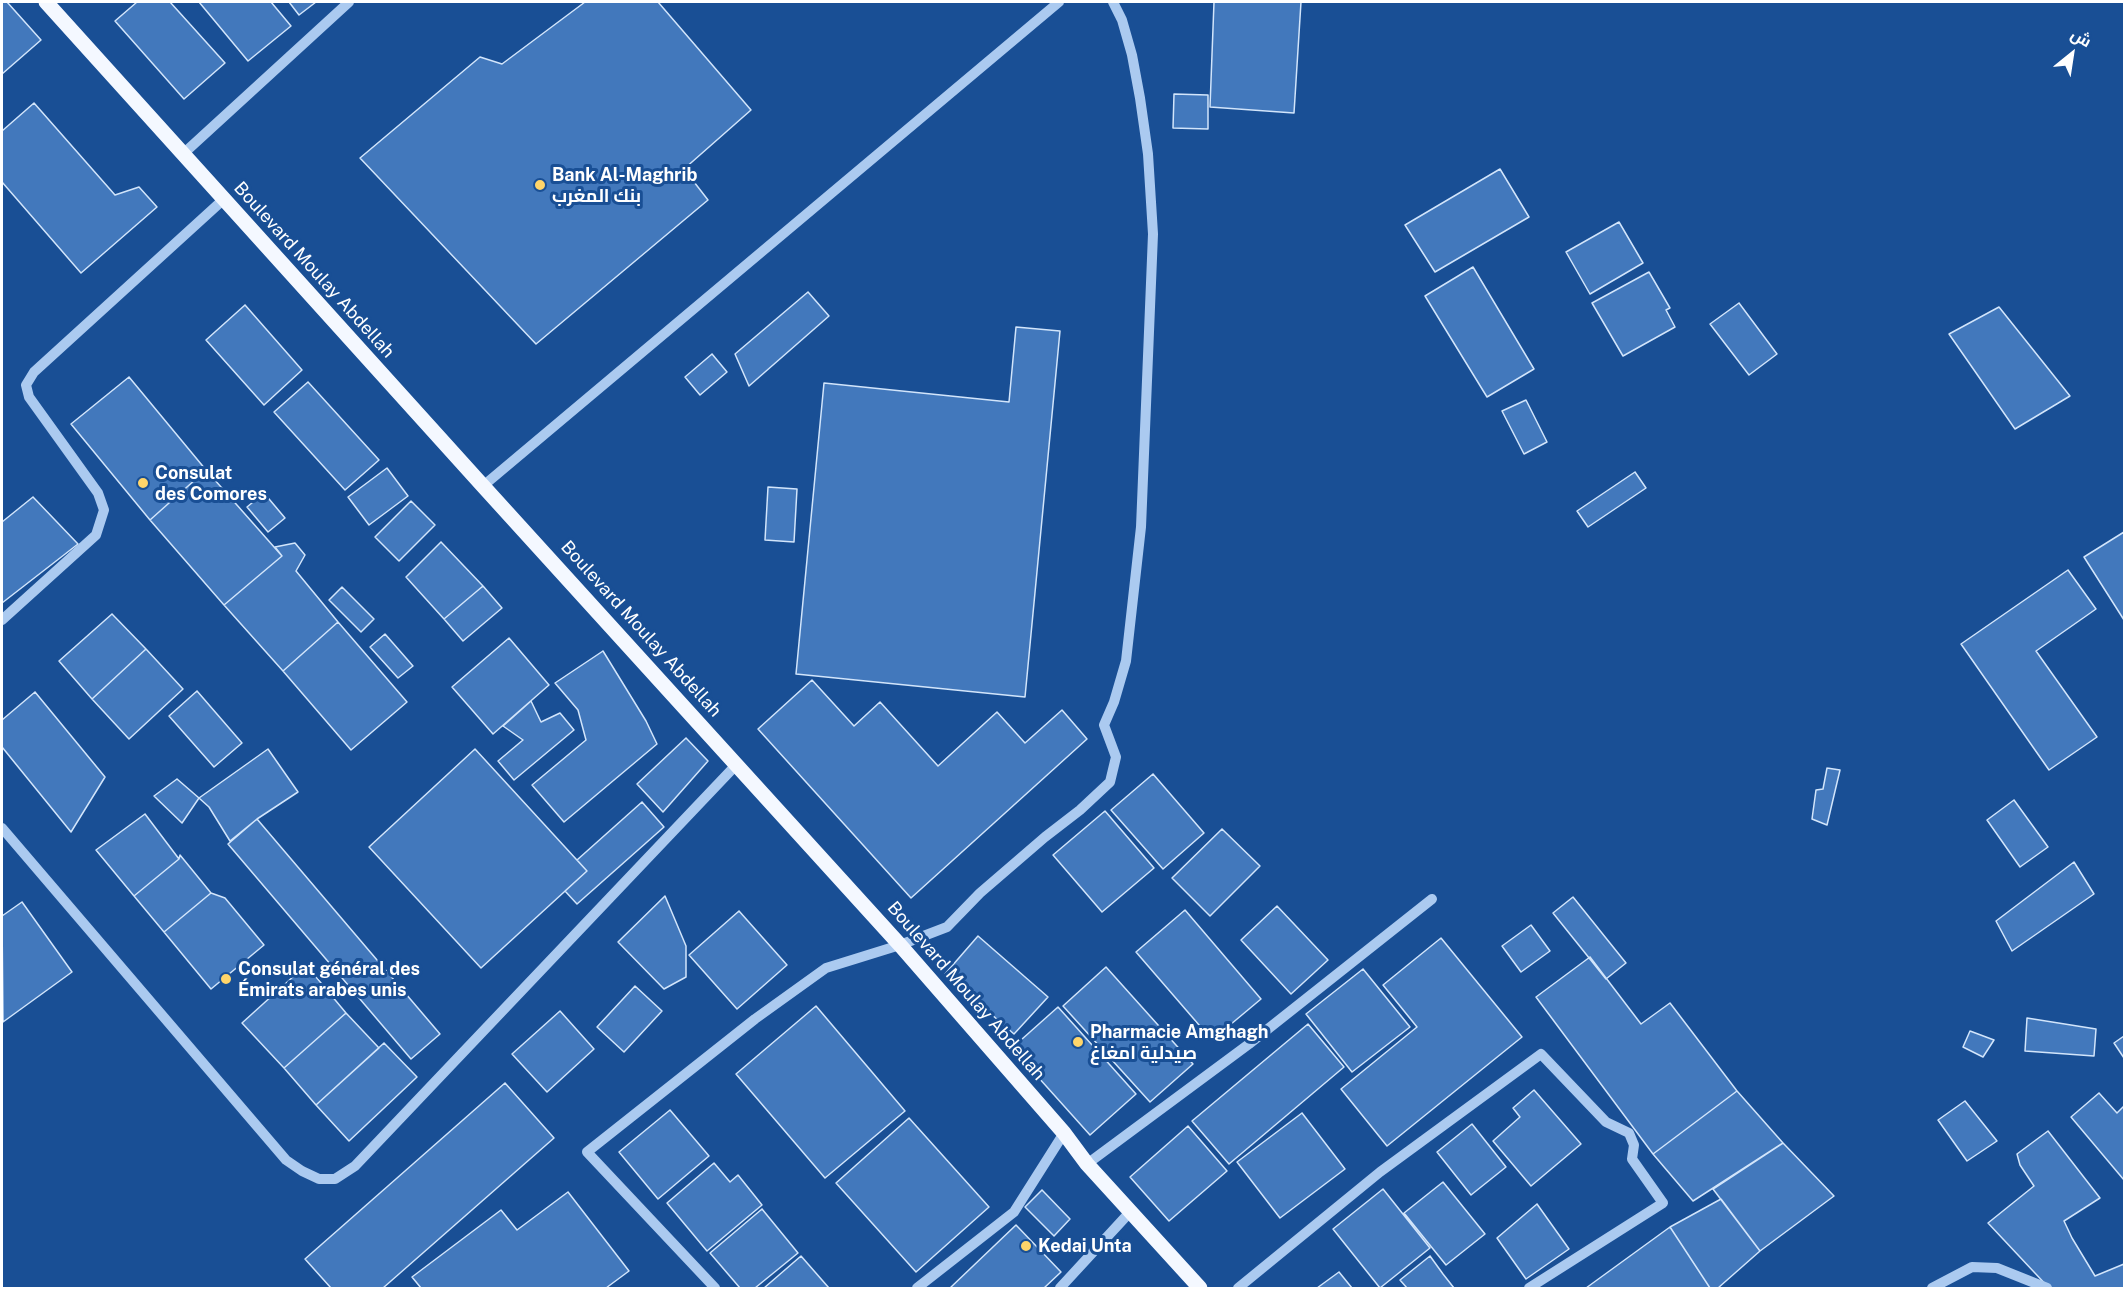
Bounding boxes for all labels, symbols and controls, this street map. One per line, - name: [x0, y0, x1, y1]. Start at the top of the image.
- north arrow: [2042, 24, 2102, 84]
- text: ش: [2068, 25, 2095, 51]
- place label: Bank Al-Maghrib بنك المغرب: [552, 164, 697, 207]
- street label: Boulevard Moulay Abdellah: [229, 177, 399, 363]
- marker: Bank Al-Maghrib بنك المغرب: [533, 178, 547, 192]
- place label: Consulat des Comores: [155, 462, 267, 504]
- marker: Consulat des Comores: [136, 476, 150, 490]
- street label: Boulevard Moulay Abdellah: [556, 536, 726, 722]
- street label: Boulevard Moulay Abdellah: [883, 897, 1049, 1085]
- place label: Consulat général des Émirats arabes unis: [238, 958, 420, 1000]
- marker: Consulat général des Émirats arabes unis: [219, 972, 233, 986]
- place label: Pharmacie Amghagh صيدلية امغاغ: [1090, 1021, 1269, 1064]
- marker: Pharmacie Amghagh صيدلية امغاغ: [1071, 1035, 1085, 1049]
- place label: Kedai Unta: [1038, 1235, 1132, 1257]
- marker: Kedai Unta: [1019, 1239, 1033, 1253]

